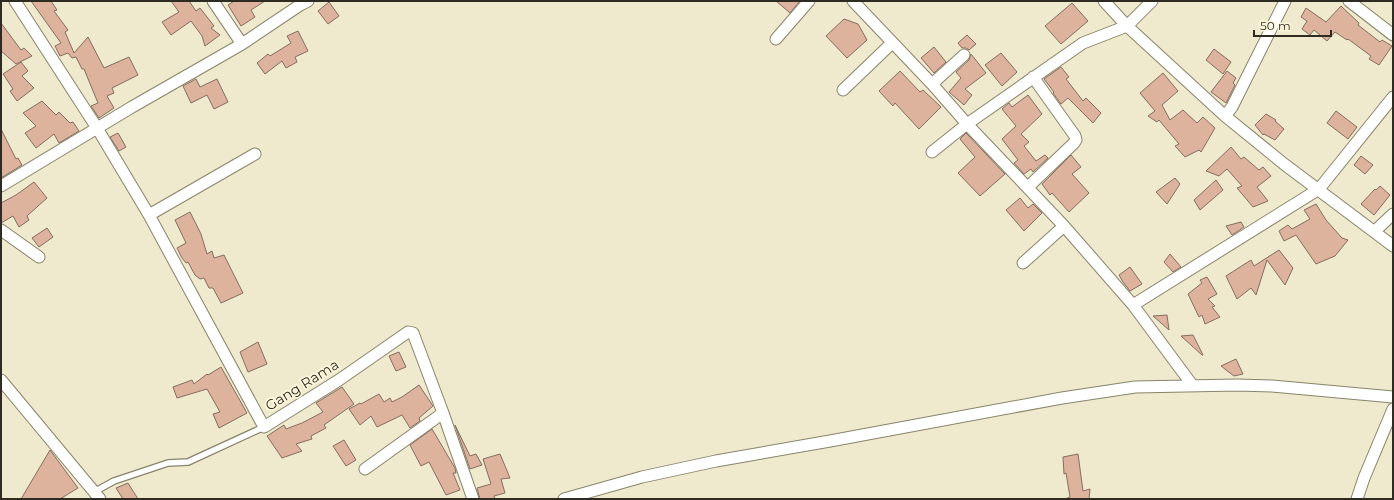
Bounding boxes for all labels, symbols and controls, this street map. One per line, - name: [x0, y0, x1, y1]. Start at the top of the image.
- scale bar: [1254, 12, 1331, 38]
- text: 50 m: [1260, 18, 1291, 33]
- street label: Gang Rama: [262, 355, 342, 415]

